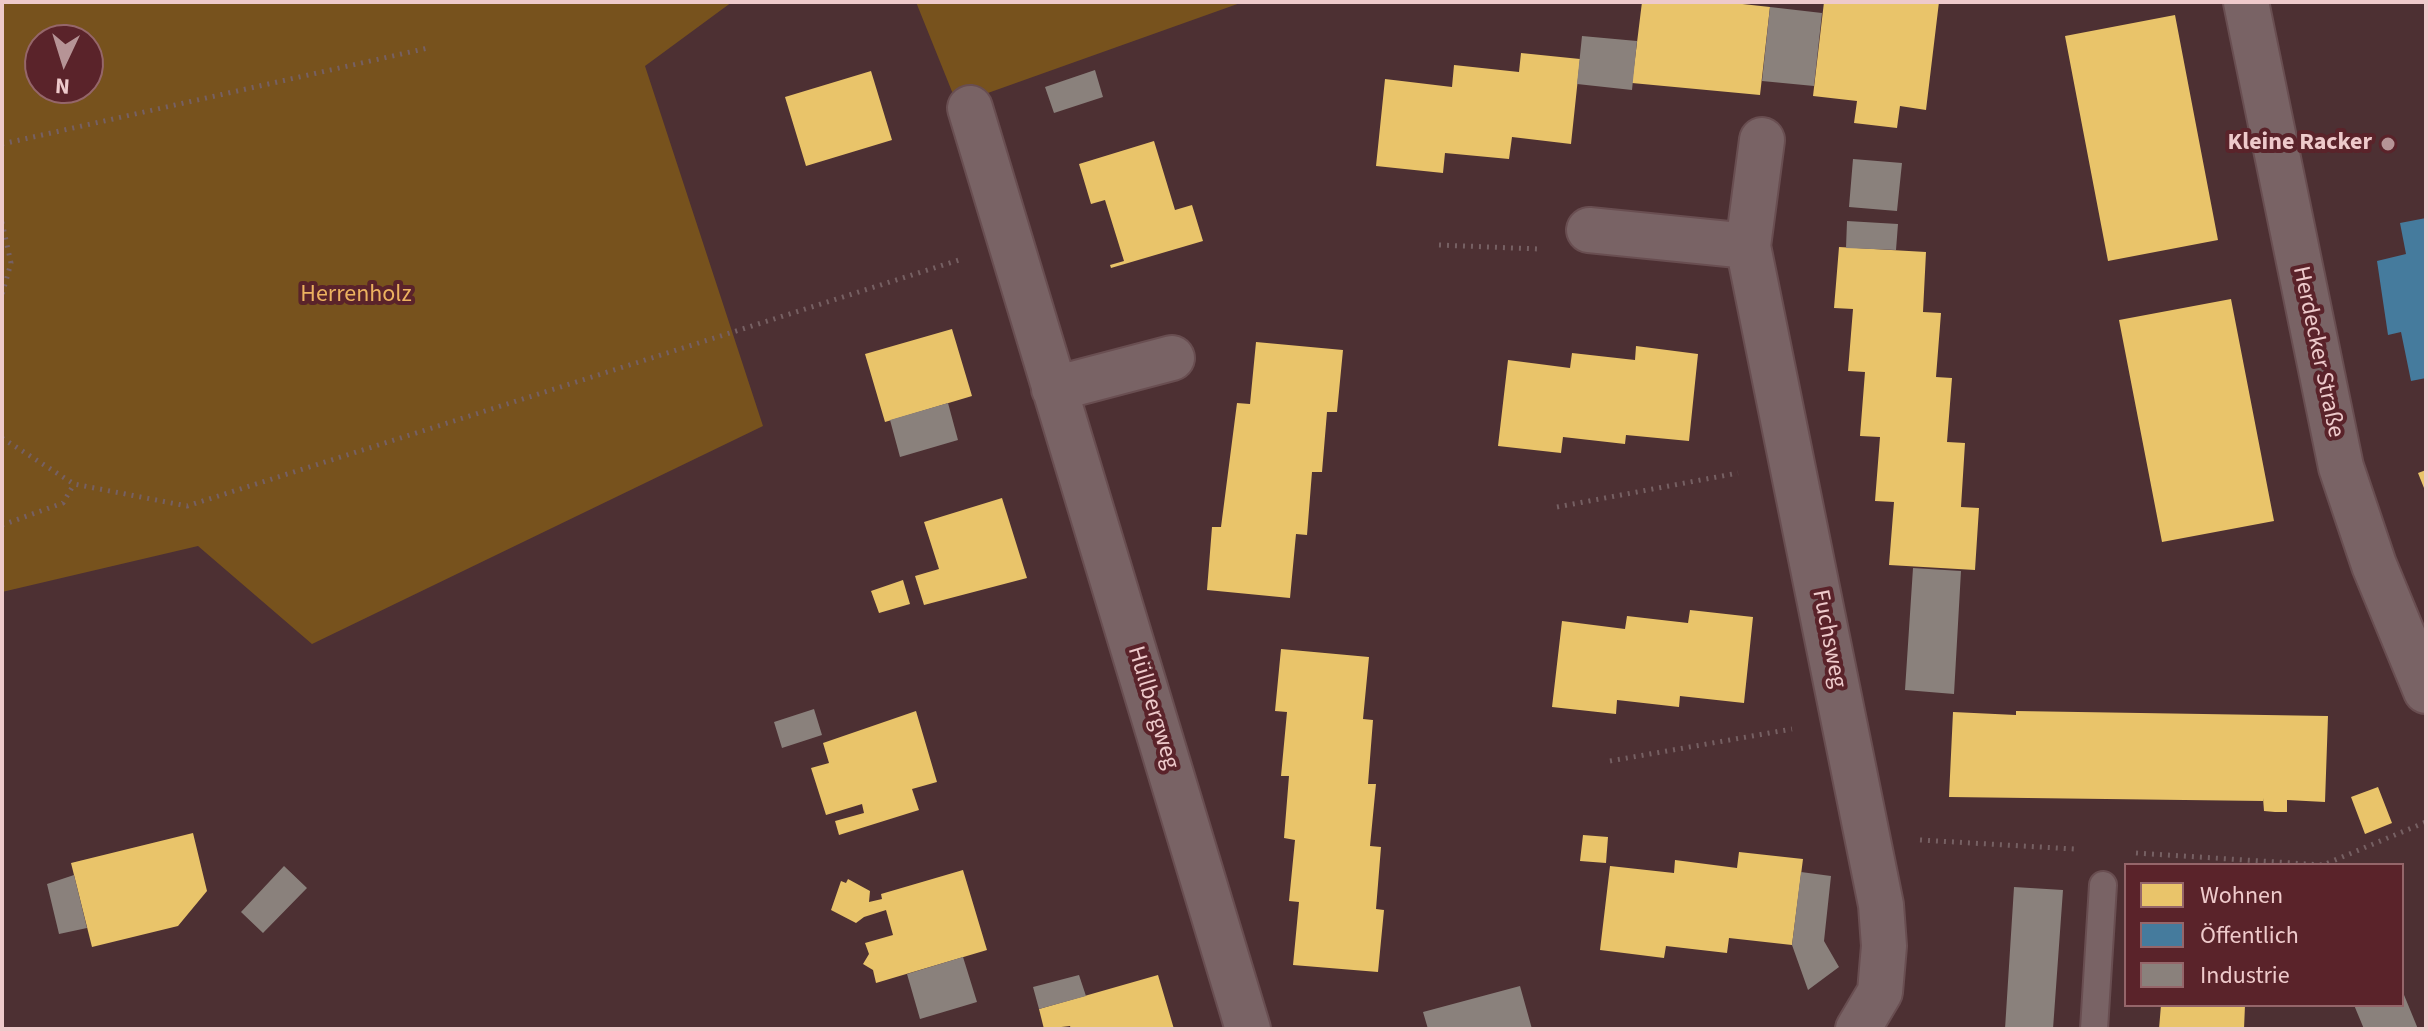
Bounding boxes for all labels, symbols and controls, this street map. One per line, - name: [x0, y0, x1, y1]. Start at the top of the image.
- north arrow: [24, 24, 104, 104]
- text: N: [54, 69, 71, 102]
- place label: Kleine Racker: [2228, 130, 2372, 158]
- marker: Kleine Racker: [2379, 135, 2397, 153]
- street label: Herdecker Straße: [2285, 264, 2349, 440]
- park label: Herrenholz: [300, 282, 412, 310]
- street label: Fuchsweg: [1804, 587, 1852, 691]
- street label: Hüllbergweg: [1120, 643, 1184, 773]
- legend: [2124, 863, 2404, 1007]
- text: Wohnen: [2200, 878, 2283, 913]
- text: Öffentlich: [2200, 918, 2299, 953]
- text: Industrie: [2200, 958, 2290, 993]

